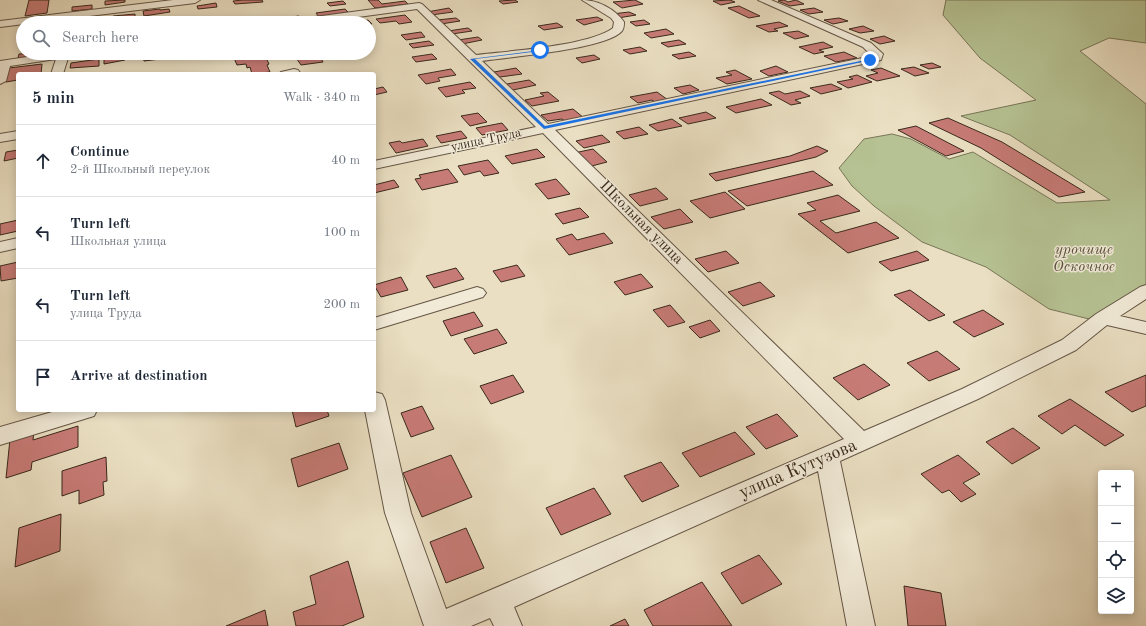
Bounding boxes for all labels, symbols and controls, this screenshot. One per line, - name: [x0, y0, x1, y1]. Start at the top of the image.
- search box: [16, 16, 376, 60]
- icon: search: [30, 27, 52, 49]
- text: Search here: [62, 31, 139, 46]
- route start: [531, 41, 549, 59]
- route end: [861, 51, 879, 69]
- text: 5 min: [32, 90, 75, 107]
- text: Walk · 340 m: [283, 91, 360, 104]
- street label: улица Труда: [450, 126, 523, 154]
- text: Continue: [70, 145, 129, 160]
- icon: ahead: [32, 150, 54, 172]
- text: 40 m: [331, 154, 360, 167]
- text: 2-й Школьный переулок: [70, 163, 210, 176]
- street label: Школьная улица: [596, 178, 686, 268]
- text: Turn left: [70, 217, 130, 232]
- icon: left: [32, 222, 54, 244]
- text: 100 m: [323, 226, 360, 239]
- text: Школьная улица: [70, 235, 166, 248]
- park label: урочище Оскочное: [1053, 243, 1115, 275]
- text: Turn left: [70, 289, 130, 304]
- icon: left: [32, 294, 54, 316]
- text: 200 m: [323, 298, 360, 311]
- text: улица Труда: [70, 307, 142, 320]
- icon: arrive: [32, 366, 54, 388]
- text: Arrive at destination: [70, 369, 208, 384]
- street label: улица Кутузова: [736, 436, 860, 502]
- map controls: [1098, 470, 1134, 614]
- button: +: [1098, 470, 1134, 506]
- button: −: [1098, 506, 1134, 542]
- button: locate: [1098, 542, 1134, 578]
- button: layers: [1098, 578, 1134, 614]

